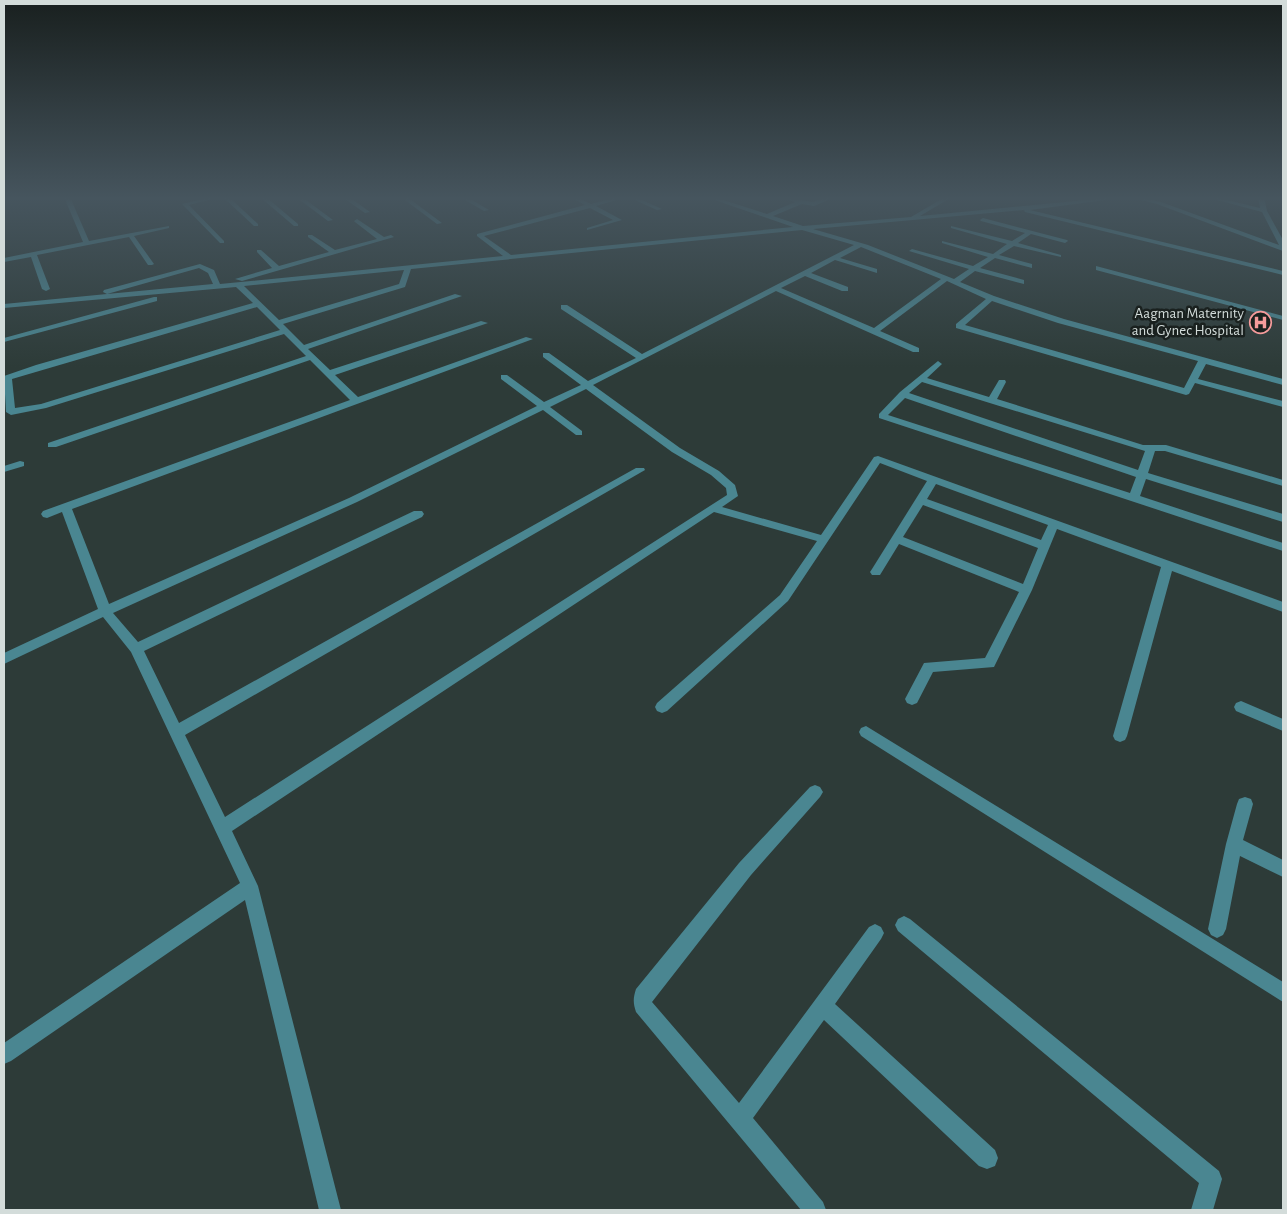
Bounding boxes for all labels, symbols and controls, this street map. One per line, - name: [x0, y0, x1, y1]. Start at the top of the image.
- place label: Aagman Maternity and Gynec Hospital: [1132, 306, 1245, 338]
- hospital icon: Aagman Maternity and Gynec Hospital: [1248, 310, 1272, 334]

